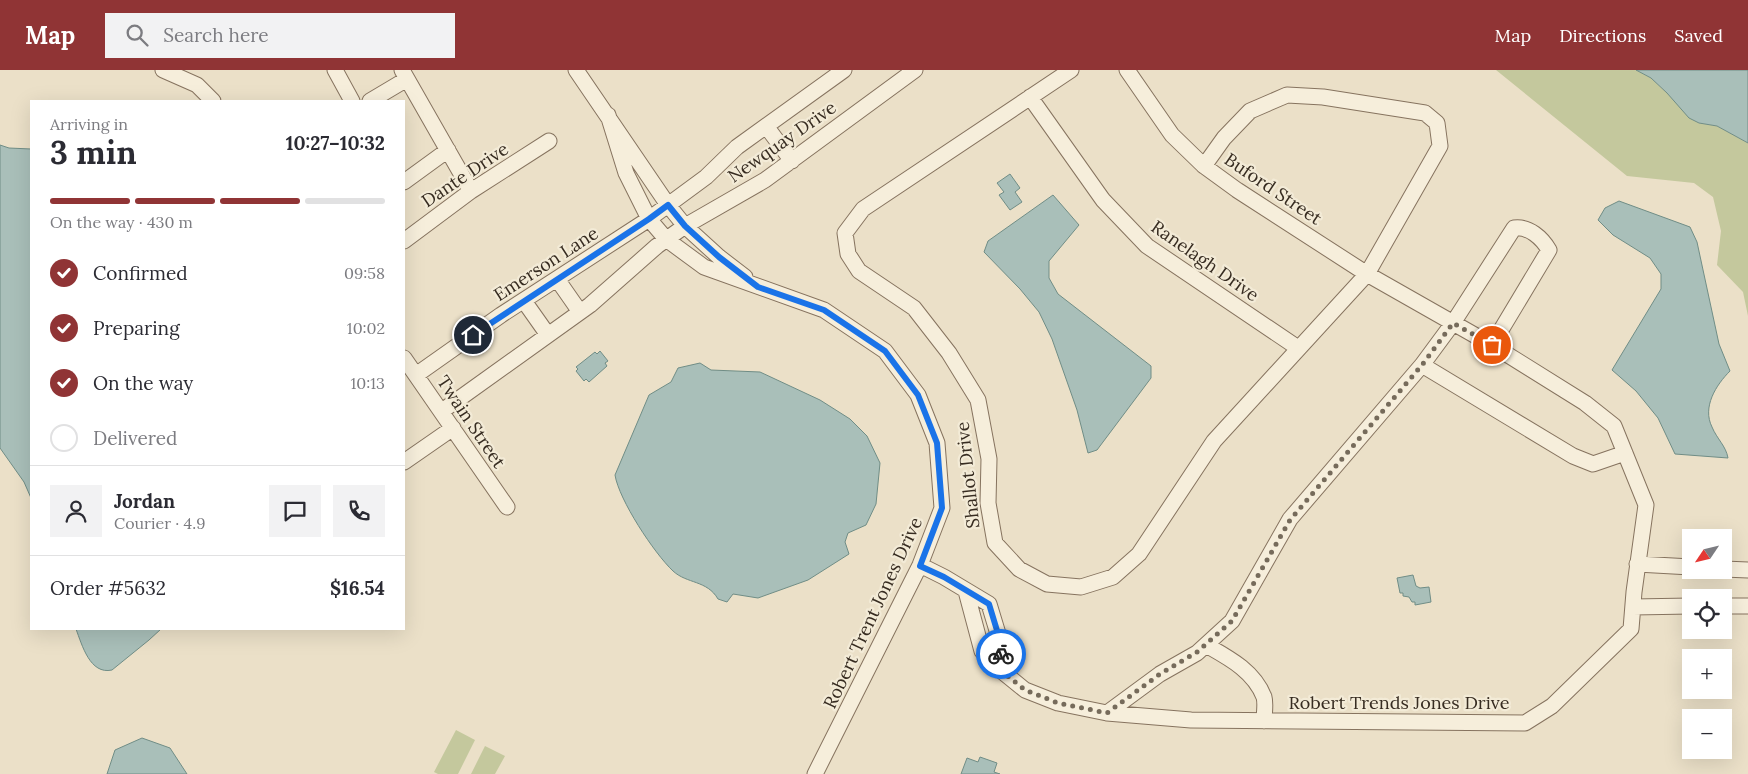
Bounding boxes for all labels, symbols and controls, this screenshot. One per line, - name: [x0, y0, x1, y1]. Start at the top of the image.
- search box: [105, 13, 455, 58]
- text: Map: [25, 20, 75, 51]
- icon: search: [123, 21, 151, 49]
- text: Search here: [163, 23, 269, 47]
- text: Map: [1495, 24, 1531, 47]
- text: Directions: [1559, 24, 1646, 47]
- text: Saved: [1674, 24, 1723, 47]
- street label: Newquay Drive: [723, 96, 840, 187]
- text: Arriving in: [50, 114, 128, 134]
- text: 10:27–10:32: [286, 131, 385, 155]
- text: 3 min: [50, 132, 137, 173]
- street label: Dante Drive: [417, 137, 513, 212]
- street label: Buford Street: [1220, 148, 1326, 230]
- text: On the way · 430 m: [50, 212, 193, 232]
- street label: Ranelagh Drive: [1147, 215, 1264, 306]
- street label: Emerson Lane: [489, 221, 603, 306]
- icon: check: [50, 259, 78, 287]
- text: Confirmed: [93, 261, 188, 285]
- text: 09:58: [344, 263, 385, 283]
- icon: check: [50, 314, 78, 342]
- pin: [452, 314, 494, 356]
- text: Preparing: [93, 316, 180, 340]
- text: 10:02: [347, 318, 385, 338]
- icon: home: [459, 321, 487, 349]
- pin: [1471, 324, 1513, 366]
- icon: bag: [1478, 331, 1506, 359]
- icon: check: [50, 369, 78, 397]
- text: On the way: [93, 371, 193, 395]
- street label: Twain Street: [432, 371, 511, 472]
- text: 10:13: [351, 373, 385, 393]
- street label: Shallot Drive: [950, 420, 985, 530]
- text: Delivered: [93, 426, 177, 450]
- button: person: [50, 485, 102, 537]
- button: chat: [269, 485, 321, 537]
- button: phone: [333, 485, 385, 537]
- text: Jordan: [114, 489, 175, 513]
- text: Courier · 4.9: [114, 513, 205, 533]
- street label: Robert Trent Jones Drive: [818, 513, 927, 712]
- north arrow: [1682, 529, 1732, 579]
- map controls: [1682, 529, 1732, 759]
- text: Order #5632: [50, 576, 166, 600]
- text: $16.54: [330, 576, 385, 600]
- button: locate: [1682, 589, 1732, 639]
- courier: [976, 629, 1026, 679]
- icon: bike: [987, 640, 1015, 668]
- button: +: [1682, 649, 1732, 699]
- street label: Robert Trends Jones Drive: [1289, 691, 1510, 714]
- button: −: [1682, 709, 1732, 759]

